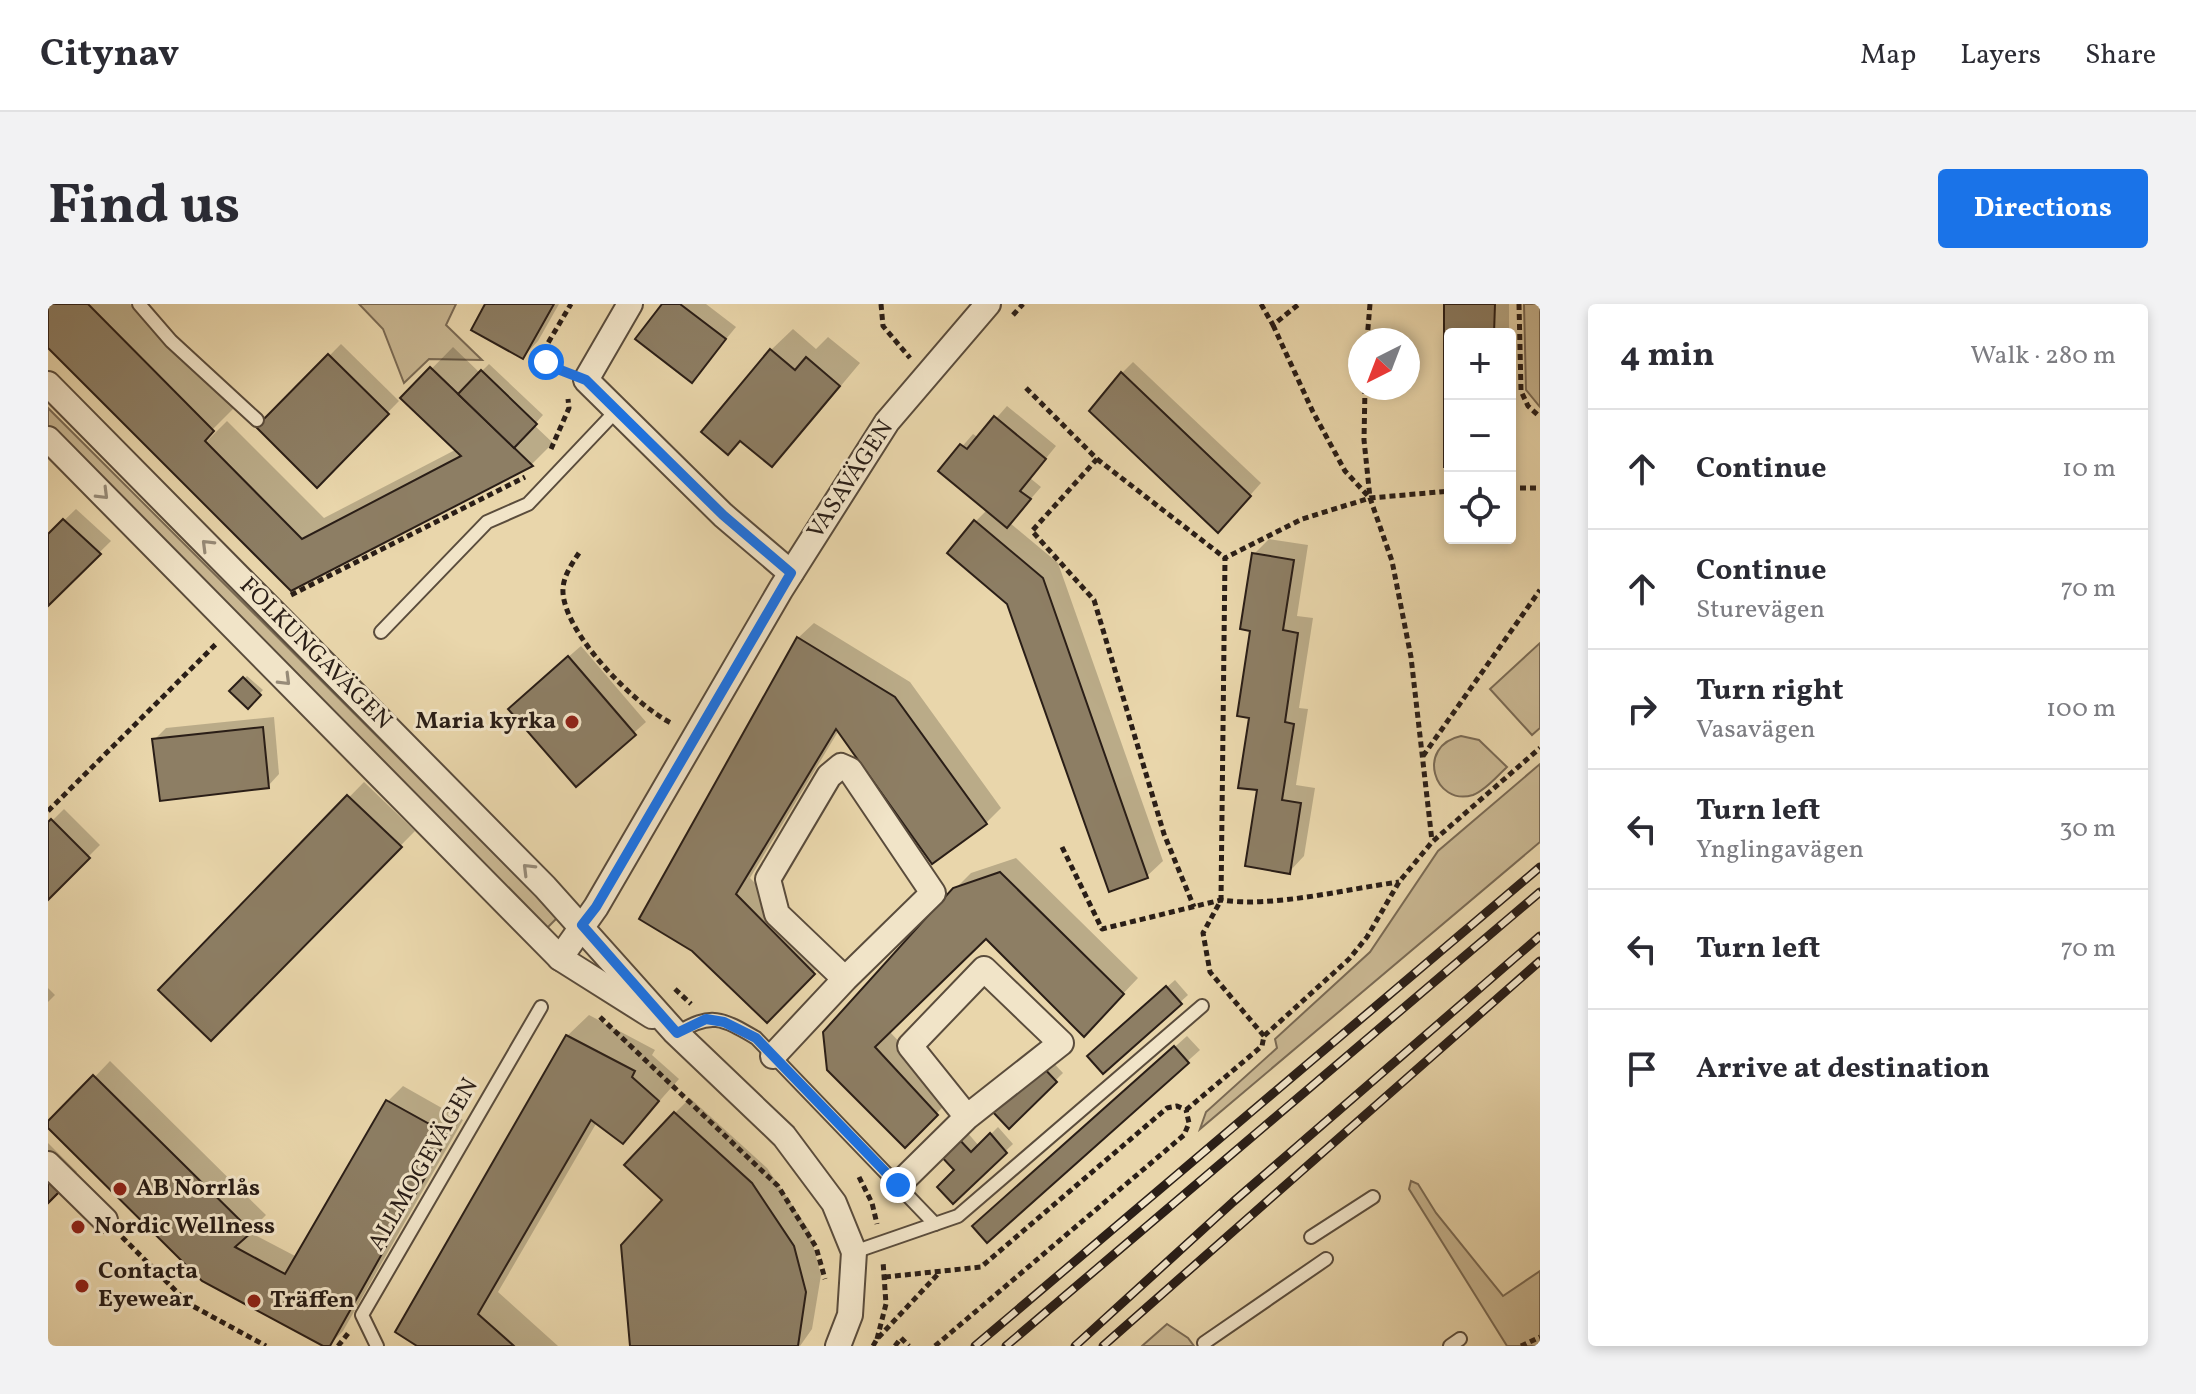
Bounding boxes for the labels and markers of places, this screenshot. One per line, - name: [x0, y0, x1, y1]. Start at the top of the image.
- place label: Maria kyrka: [415, 705, 556, 739]
- marker: Maria kyrka: [563, 713, 581, 731]
- place label: AB Norrlås: [136, 1172, 260, 1206]
- marker: AB Norrlås: [111, 1180, 129, 1198]
- place label: Nordic Wellness: [94, 1210, 275, 1244]
- marker: Nordic Wellness: [69, 1218, 87, 1236]
- place label: Contacta Eyewear: [98, 1255, 198, 1317]
- marker: Contacta Eyewear: [73, 1277, 91, 1295]
- place label: Träffen: [270, 1284, 355, 1318]
- marker: Träffen: [245, 1292, 263, 1310]

